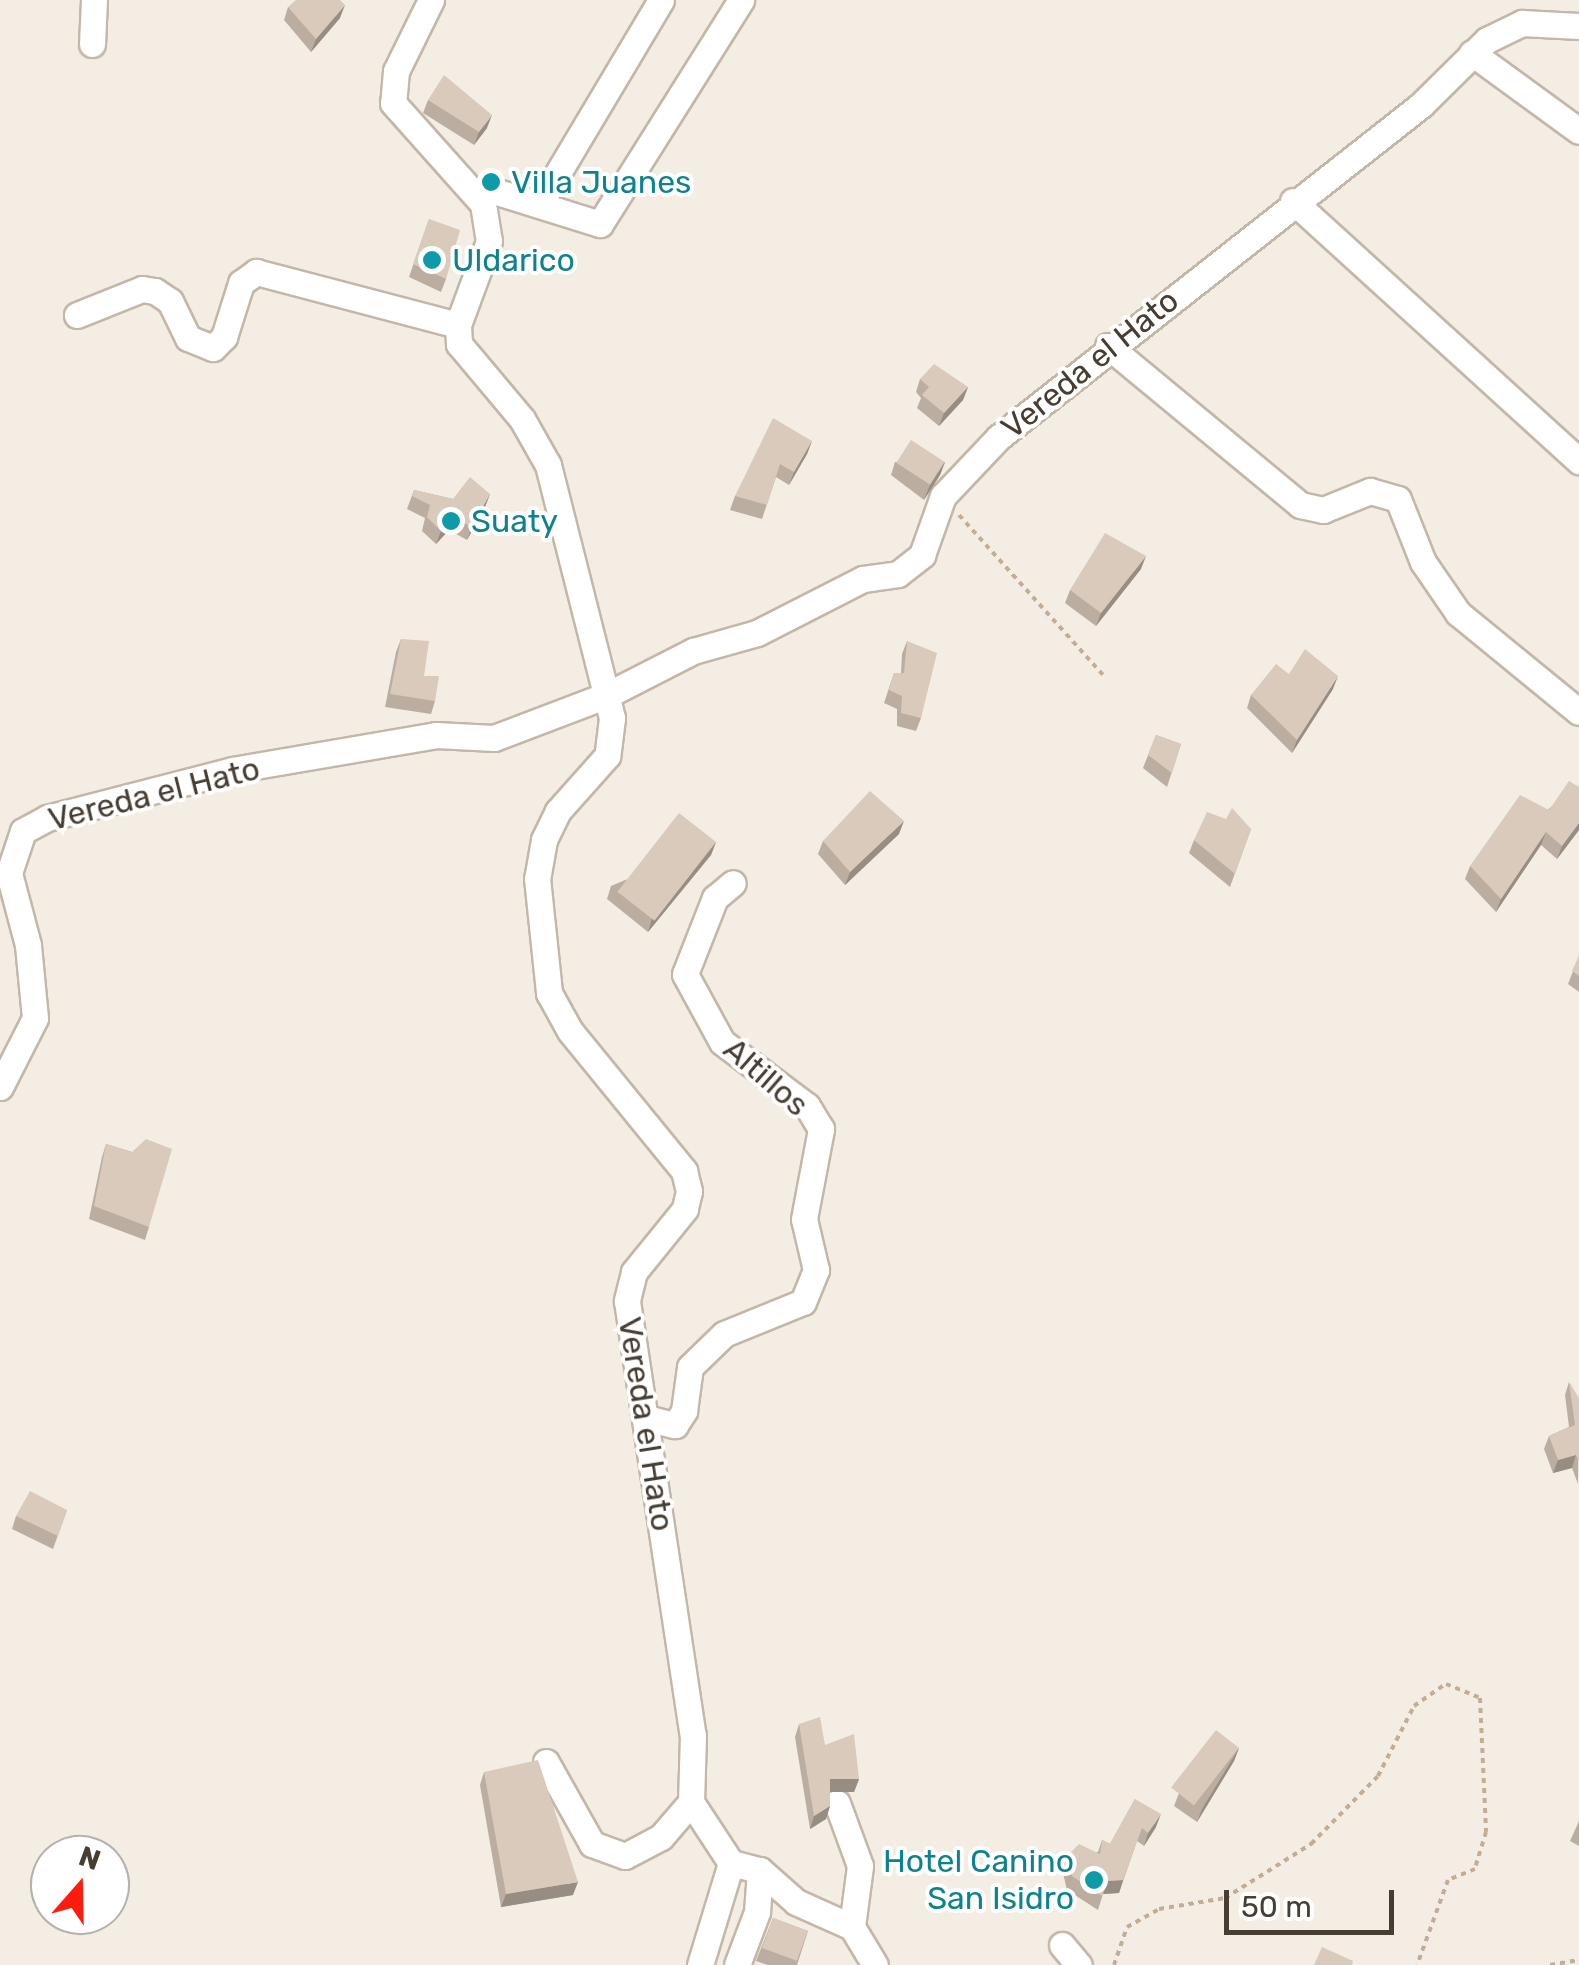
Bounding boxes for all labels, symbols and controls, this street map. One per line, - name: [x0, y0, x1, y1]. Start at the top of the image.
- place label: Villa Juanes: [511, 163, 691, 201]
- marker: Villa Juanes: [480, 171, 502, 193]
- place label: Uldarico: [452, 241, 575, 279]
- marker: Uldarico: [421, 249, 443, 271]
- street label: Vereda el Hato: [994, 281, 1186, 447]
- place label: Suaty: [471, 502, 558, 540]
- marker: Suaty: [440, 510, 462, 532]
- street label: Vereda el Hato: [44, 749, 264, 839]
- street label: Altillos: [716, 1030, 816, 1124]
- street label: Vereda el Hato: [610, 1314, 682, 1534]
- north arrow: [30, 1835, 130, 1935]
- text: N: [75, 1839, 105, 1877]
- place label: Hotel Canino San Isidro: [883, 1843, 1074, 1918]
- marker: Hotel Canino San Isidro: [1083, 1869, 1105, 1891]
- scale bar: [1229, 1870, 1399, 1932]
- text: 50 m: [1241, 1889, 1312, 1925]

